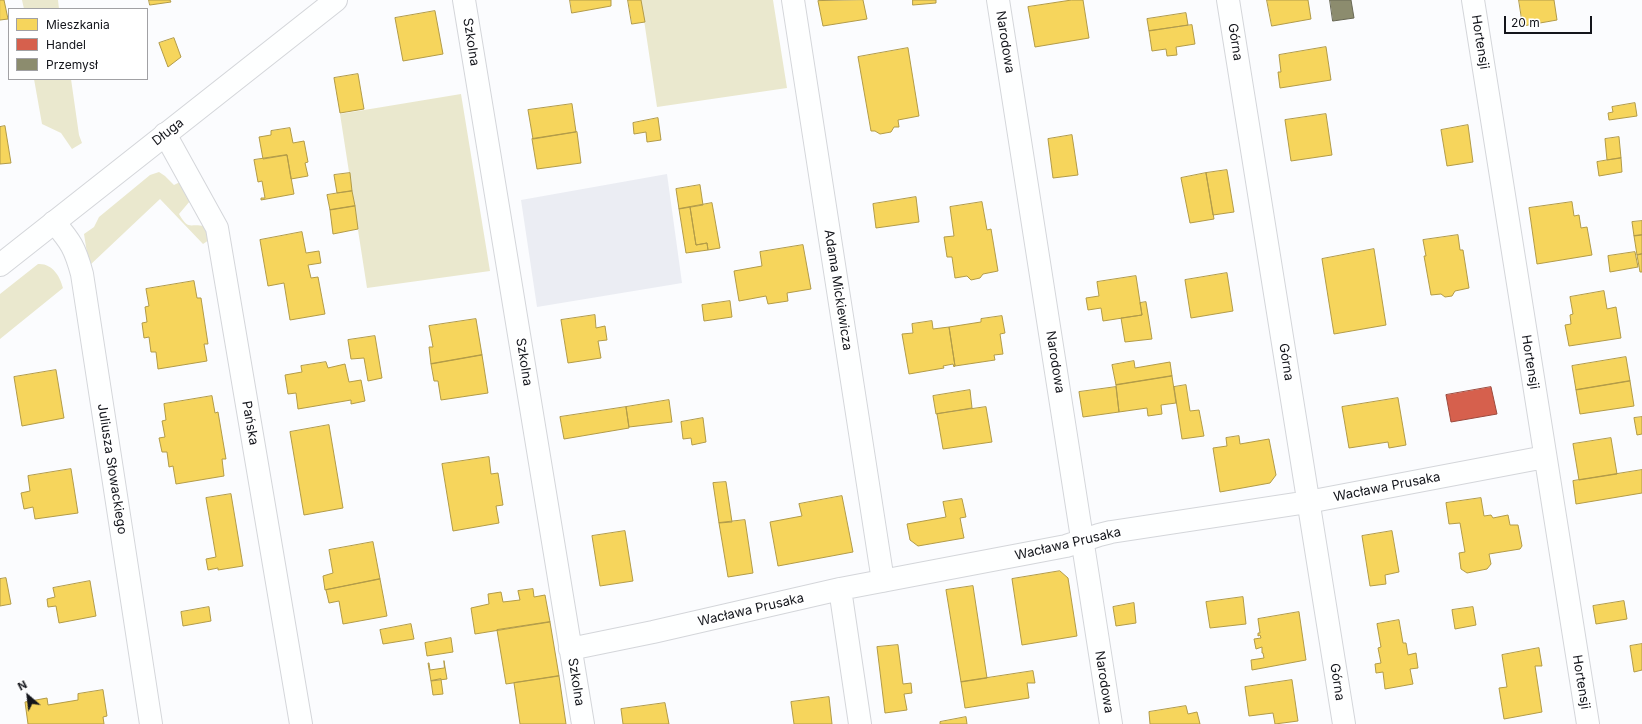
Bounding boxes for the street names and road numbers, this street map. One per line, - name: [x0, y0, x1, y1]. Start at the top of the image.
- street label: Narodowa: [992, 10, 1018, 74]
- street label: Hortensji: [1468, 14, 1492, 70]
- street label: Szkolna: [460, 17, 482, 67]
- street label: Górna: [1224, 22, 1246, 62]
- street label: Długa: [149, 115, 187, 149]
- street label: Adama Mickiewicza: [821, 229, 855, 351]
- street label: Narodowa: [1042, 330, 1068, 394]
- street label: Hortensji: [1518, 334, 1542, 390]
- street label: Szkolna: [513, 337, 535, 387]
- street label: Górna: [1275, 342, 1297, 382]
- street label: Pańska: [238, 400, 262, 446]
- street label: Juliusza Słowackiego: [94, 403, 130, 535]
- street label: Wacława Prusaka: [1332, 469, 1442, 505]
- street label: Wacława Prusaka: [1013, 524, 1123, 564]
- street label: Wacława Prusaka: [696, 590, 806, 630]
- street label: Narodowa: [1091, 650, 1117, 714]
- street label: Hortensji: [1569, 654, 1593, 710]
- street label: Szkolna: [565, 657, 587, 707]
- street label: Górna: [1326, 662, 1348, 702]

